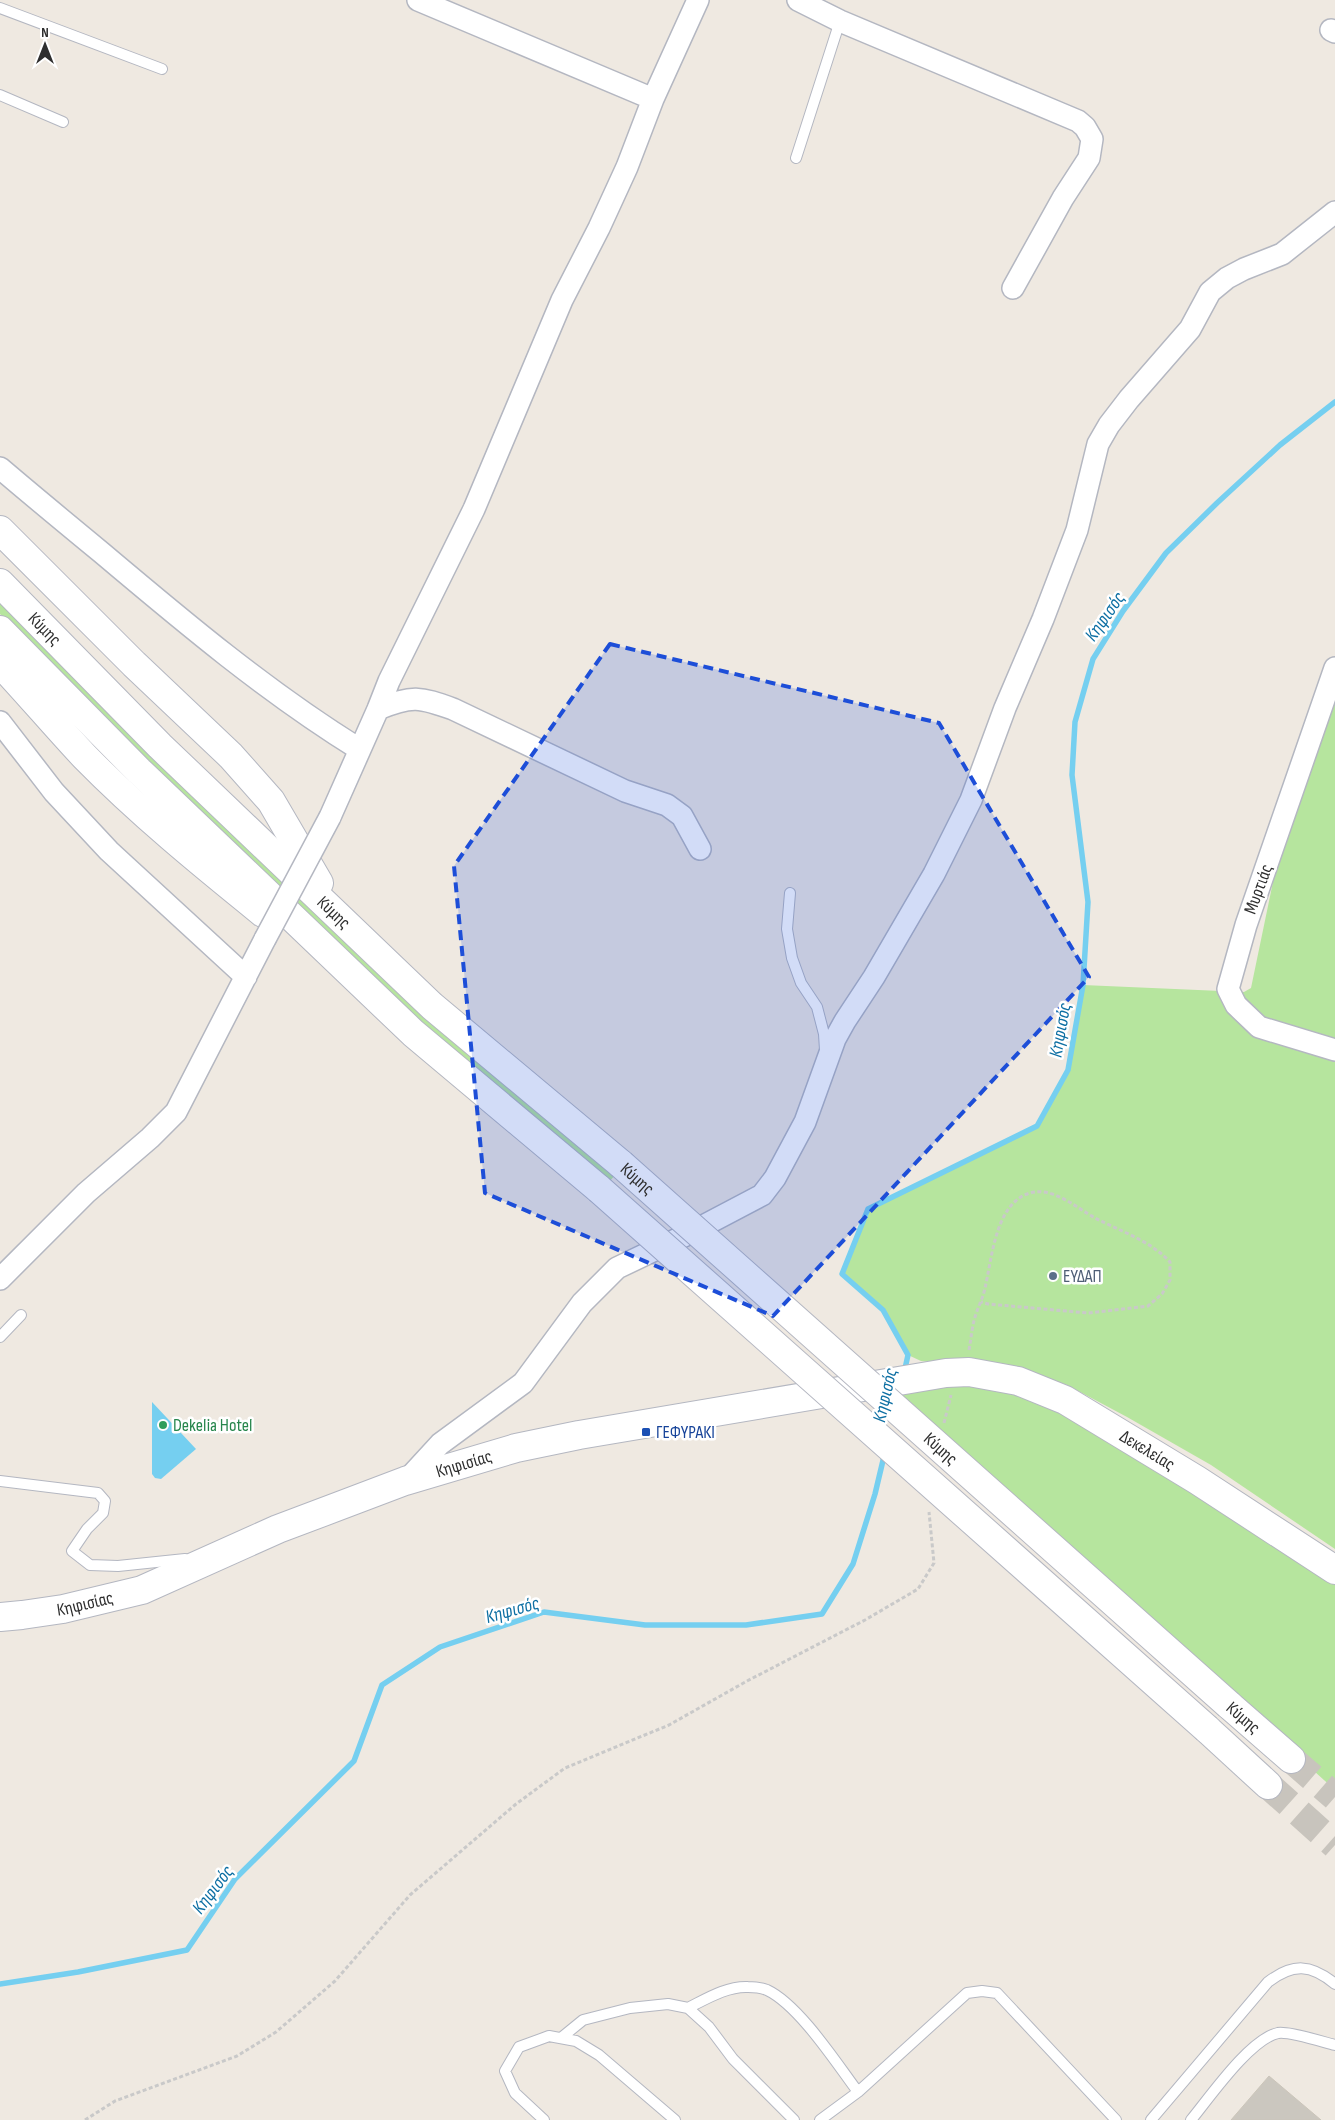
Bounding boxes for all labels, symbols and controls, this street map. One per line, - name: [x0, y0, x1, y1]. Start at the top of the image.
- north arrow: [20, 20, 70, 70]
- text: N: [41, 24, 49, 41]
- water label: Κηφισός: [1080, 587, 1131, 646]
- street label: Κύμης: [24, 608, 65, 650]
- street label: Μυρτιάς: [1240, 861, 1277, 917]
- street label: Κύμης: [313, 892, 355, 933]
- water label: Κηφισός: [1044, 1001, 1077, 1059]
- street label: Κύμης: [616, 1158, 658, 1200]
- place label: ΕΥΔΑΠ: [1063, 1266, 1102, 1287]
- marker: ΕΥΔΑΠ: [1047, 1270, 1059, 1282]
- water label: Κηφισός: [868, 1365, 903, 1425]
- place label: Dekelia Hotel: [173, 1415, 252, 1436]
- marker: Dekelia Hotel: [157, 1419, 169, 1431]
- place label: ΓΕΦΥΡΑΚΙ: [656, 1422, 715, 1443]
- marker: ΓΕΦΥΡΑΚΙ: [640, 1426, 652, 1438]
- street label: Δεκελείας: [1116, 1426, 1179, 1475]
- street label: Κύμης: [919, 1428, 962, 1469]
- street label: Κηφισίας: [433, 1446, 495, 1482]
- street label: Κηφισίας: [55, 1587, 115, 1621]
- water label: Κηφισός: [483, 1592, 543, 1629]
- street label: Κύμης: [1222, 1697, 1264, 1738]
- water label: Κηφισός: [188, 1861, 239, 1919]

